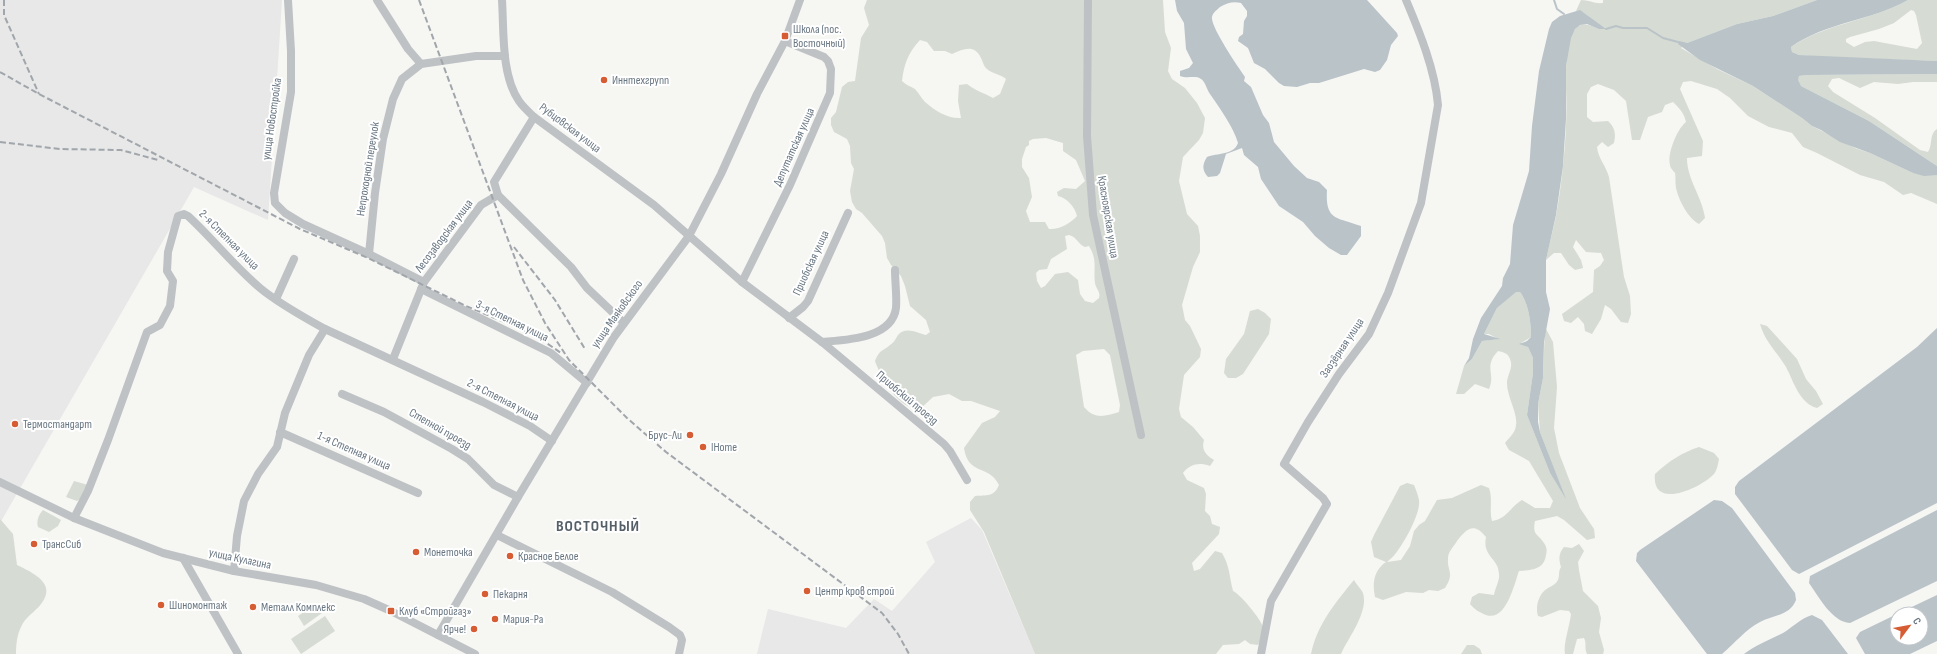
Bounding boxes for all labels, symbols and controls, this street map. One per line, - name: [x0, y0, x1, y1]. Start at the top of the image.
- place label: Школа (пос. Восточный): [793, 22, 845, 51]
- marker: Школа (пос. Восточный): [780, 31, 790, 41]
- place label: Иннтехгрупп: [612, 73, 669, 88]
- marker: Иннтехгрупп: [599, 75, 609, 85]
- street label: улица Новостройка: [259, 77, 285, 161]
- street label: Рубцовская улица: [536, 100, 604, 156]
- street label: Депутатская улица: [770, 105, 818, 189]
- street label: Непроходной переулок: [353, 120, 383, 217]
- street label: Красноярская улица: [1094, 175, 1122, 260]
- street label: Лесозаводская улица: [411, 196, 477, 276]
- street label: 2-я Степная улица: [196, 207, 263, 274]
- street label: Приобская улица: [789, 228, 833, 298]
- street label: улица Маяковского: [588, 277, 646, 351]
- street label: 3-я Степная улица: [473, 297, 551, 345]
- street label: Заозёрная улица: [1317, 315, 1368, 381]
- street label: Приобский проезд: [873, 368, 941, 428]
- street label: 2-я Степная улица: [464, 375, 542, 425]
- street label: Степной проезд: [406, 405, 474, 453]
- place label: Термостандарт: [23, 417, 92, 432]
- marker: Термостандарт: [10, 419, 20, 429]
- street label: 1-я Степная улица: [315, 428, 393, 474]
- place label: Брус-Ли: [648, 428, 682, 443]
- marker: Брус-Ли: [685, 430, 695, 440]
- place label: IHome: [711, 440, 737, 455]
- marker: IHome: [698, 442, 708, 452]
- district label: ВОСТОЧНЫЙ: [556, 517, 640, 536]
- place label: ТрансСиб: [42, 537, 81, 552]
- marker: ТрансСиб: [29, 539, 39, 549]
- street label: улица Кулагина: [208, 545, 273, 573]
- place label: Монеточка: [424, 545, 473, 560]
- marker: Монеточка: [411, 547, 421, 557]
- place label: Красное Белое: [518, 549, 579, 564]
- marker: Красное Белое: [505, 551, 515, 561]
- place label: Центр кров строй: [815, 584, 894, 599]
- marker: Центр кров строй: [802, 586, 812, 596]
- place label: Пекарня: [493, 587, 528, 602]
- marker: Пекарня: [480, 589, 490, 599]
- place label: Шиномонтаж: [169, 598, 227, 613]
- marker: Шиномонтаж: [156, 600, 166, 610]
- place label: Металл Комплекс: [261, 600, 336, 615]
- marker: Металл Комплекс: [248, 602, 258, 612]
- place label: Клуб «Стройгаз»: [399, 604, 472, 619]
- marker: Клуб «Стройгаз»: [386, 606, 396, 616]
- north arrow: [1889, 606, 1929, 646]
- place label: Мария-Ра: [503, 612, 544, 627]
- marker: Мария-Ра: [490, 614, 500, 624]
- text: С: [1910, 615, 1924, 627]
- place label: Ярче!: [444, 622, 466, 637]
- marker: Ярче!: [469, 624, 479, 634]

